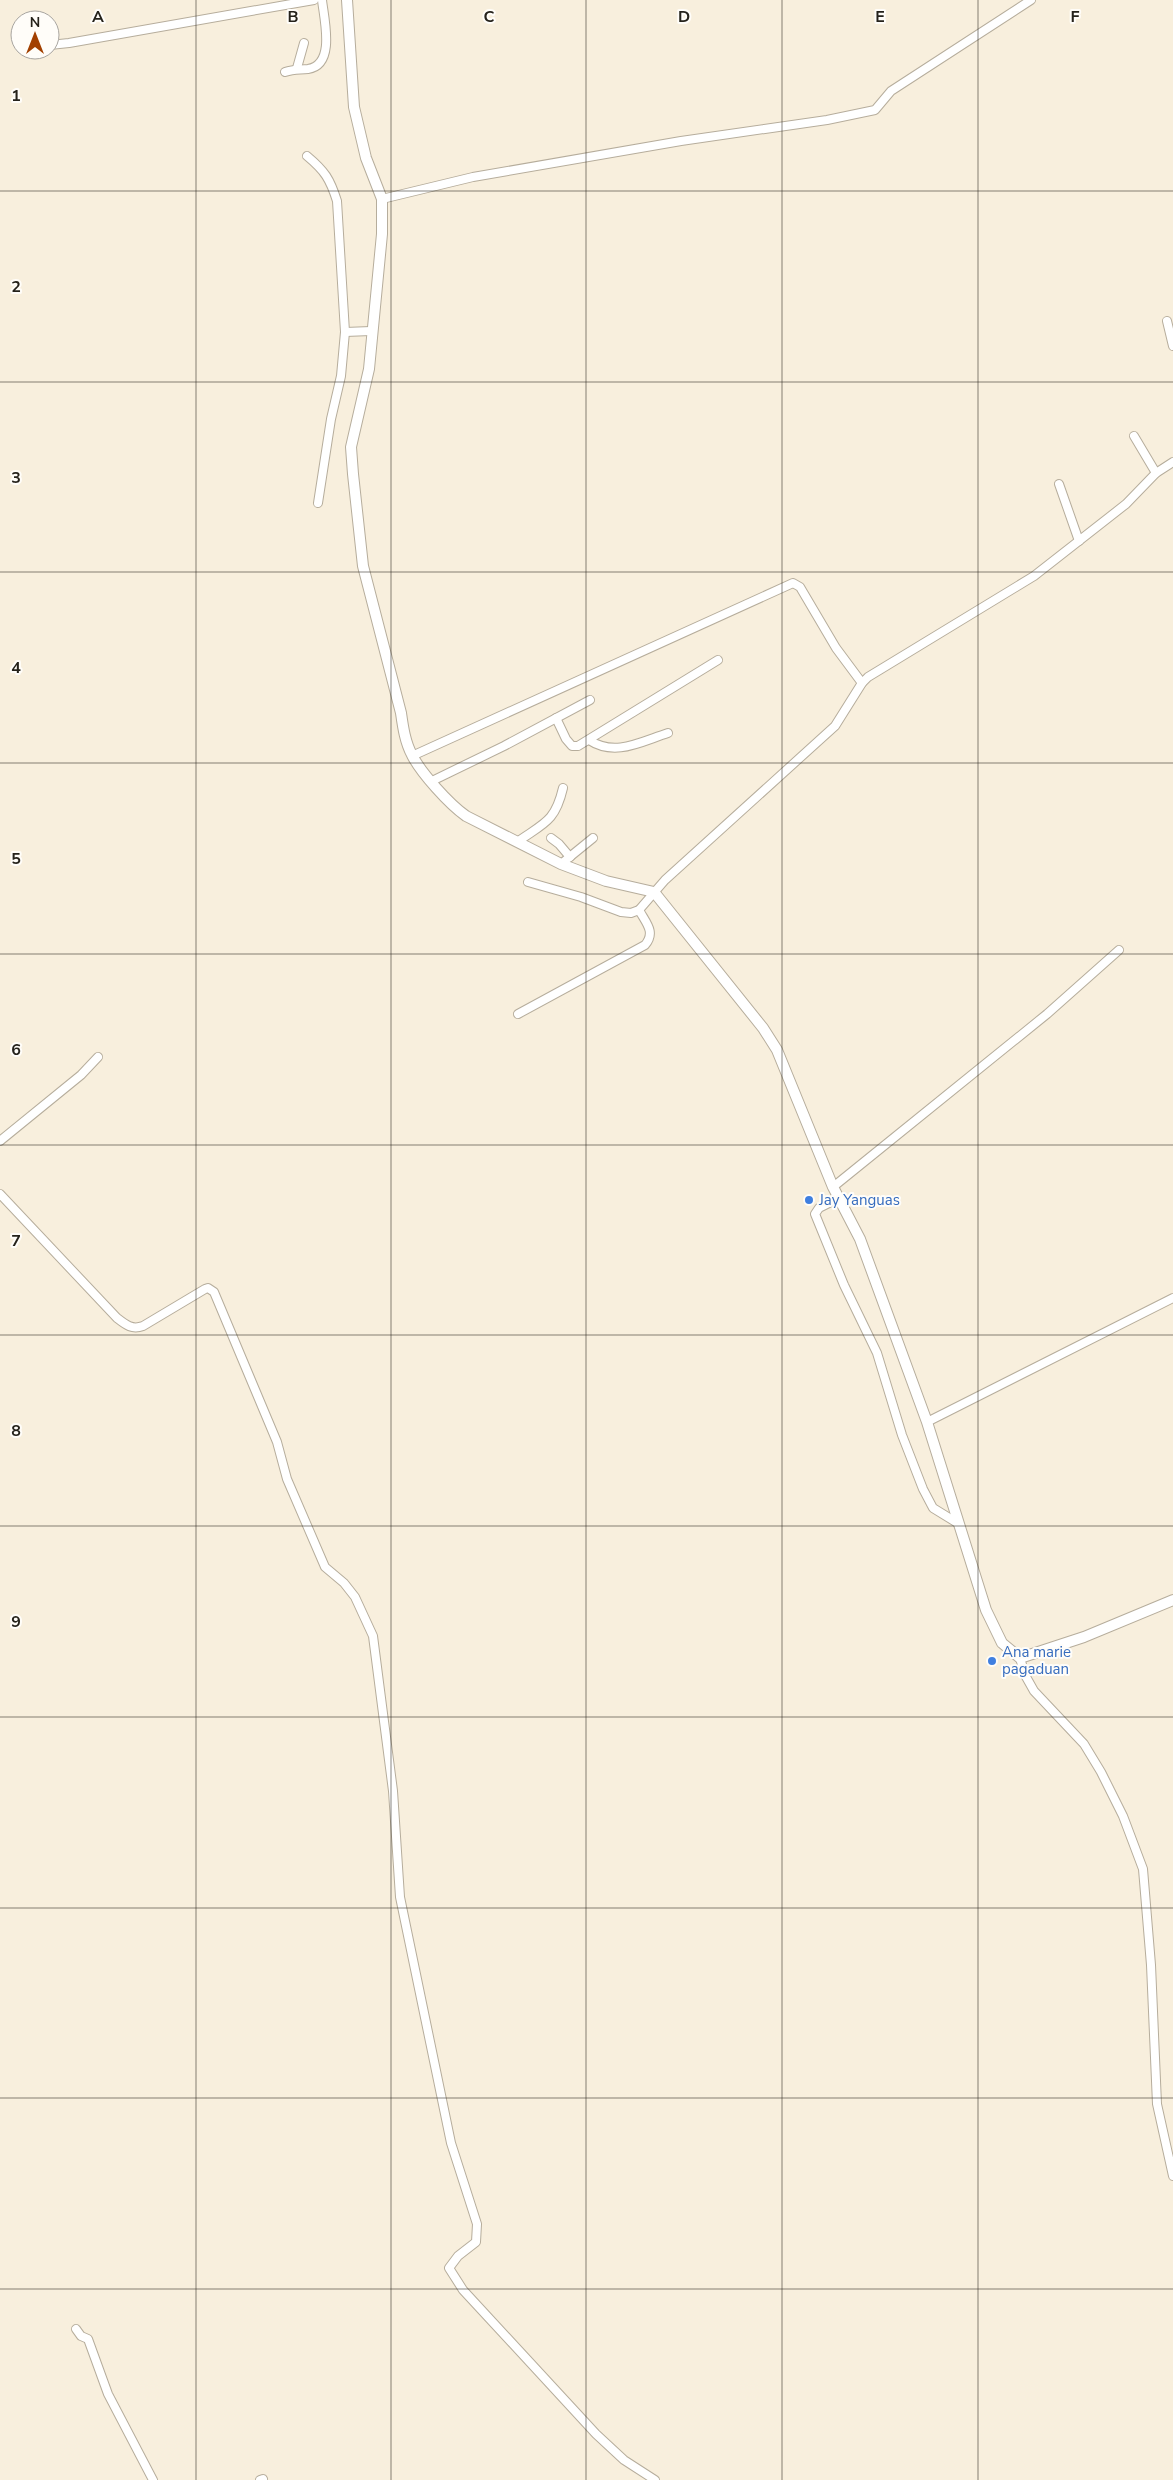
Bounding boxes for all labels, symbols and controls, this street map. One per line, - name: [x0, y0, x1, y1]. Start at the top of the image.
- text: A: [92, 6, 104, 28]
- text: B: [287, 6, 299, 28]
- text: C: [484, 6, 495, 28]
- text: D: [678, 6, 690, 28]
- text: E: [875, 6, 885, 28]
- text: F: [1071, 6, 1080, 28]
- north arrow: [10, 10, 60, 60]
- text: N: [30, 13, 40, 32]
- text: 1: [11, 85, 21, 107]
- text: 2: [11, 276, 21, 298]
- text: 3: [11, 467, 21, 489]
- text: 4: [11, 657, 21, 679]
- text: 5: [11, 848, 21, 870]
- text: 6: [11, 1039, 21, 1061]
- place label: Jay Yanguas: [818, 1190, 900, 1210]
- marker: Jay Yanguas: [803, 1194, 815, 1206]
- text: 7: [11, 1230, 21, 1252]
- text: 8: [11, 1420, 21, 1442]
- text: 9: [11, 1611, 21, 1633]
- place label: Ana marie pagaduan: [1002, 1642, 1071, 1679]
- marker: Ana marie pagaduan: [986, 1655, 998, 1667]

